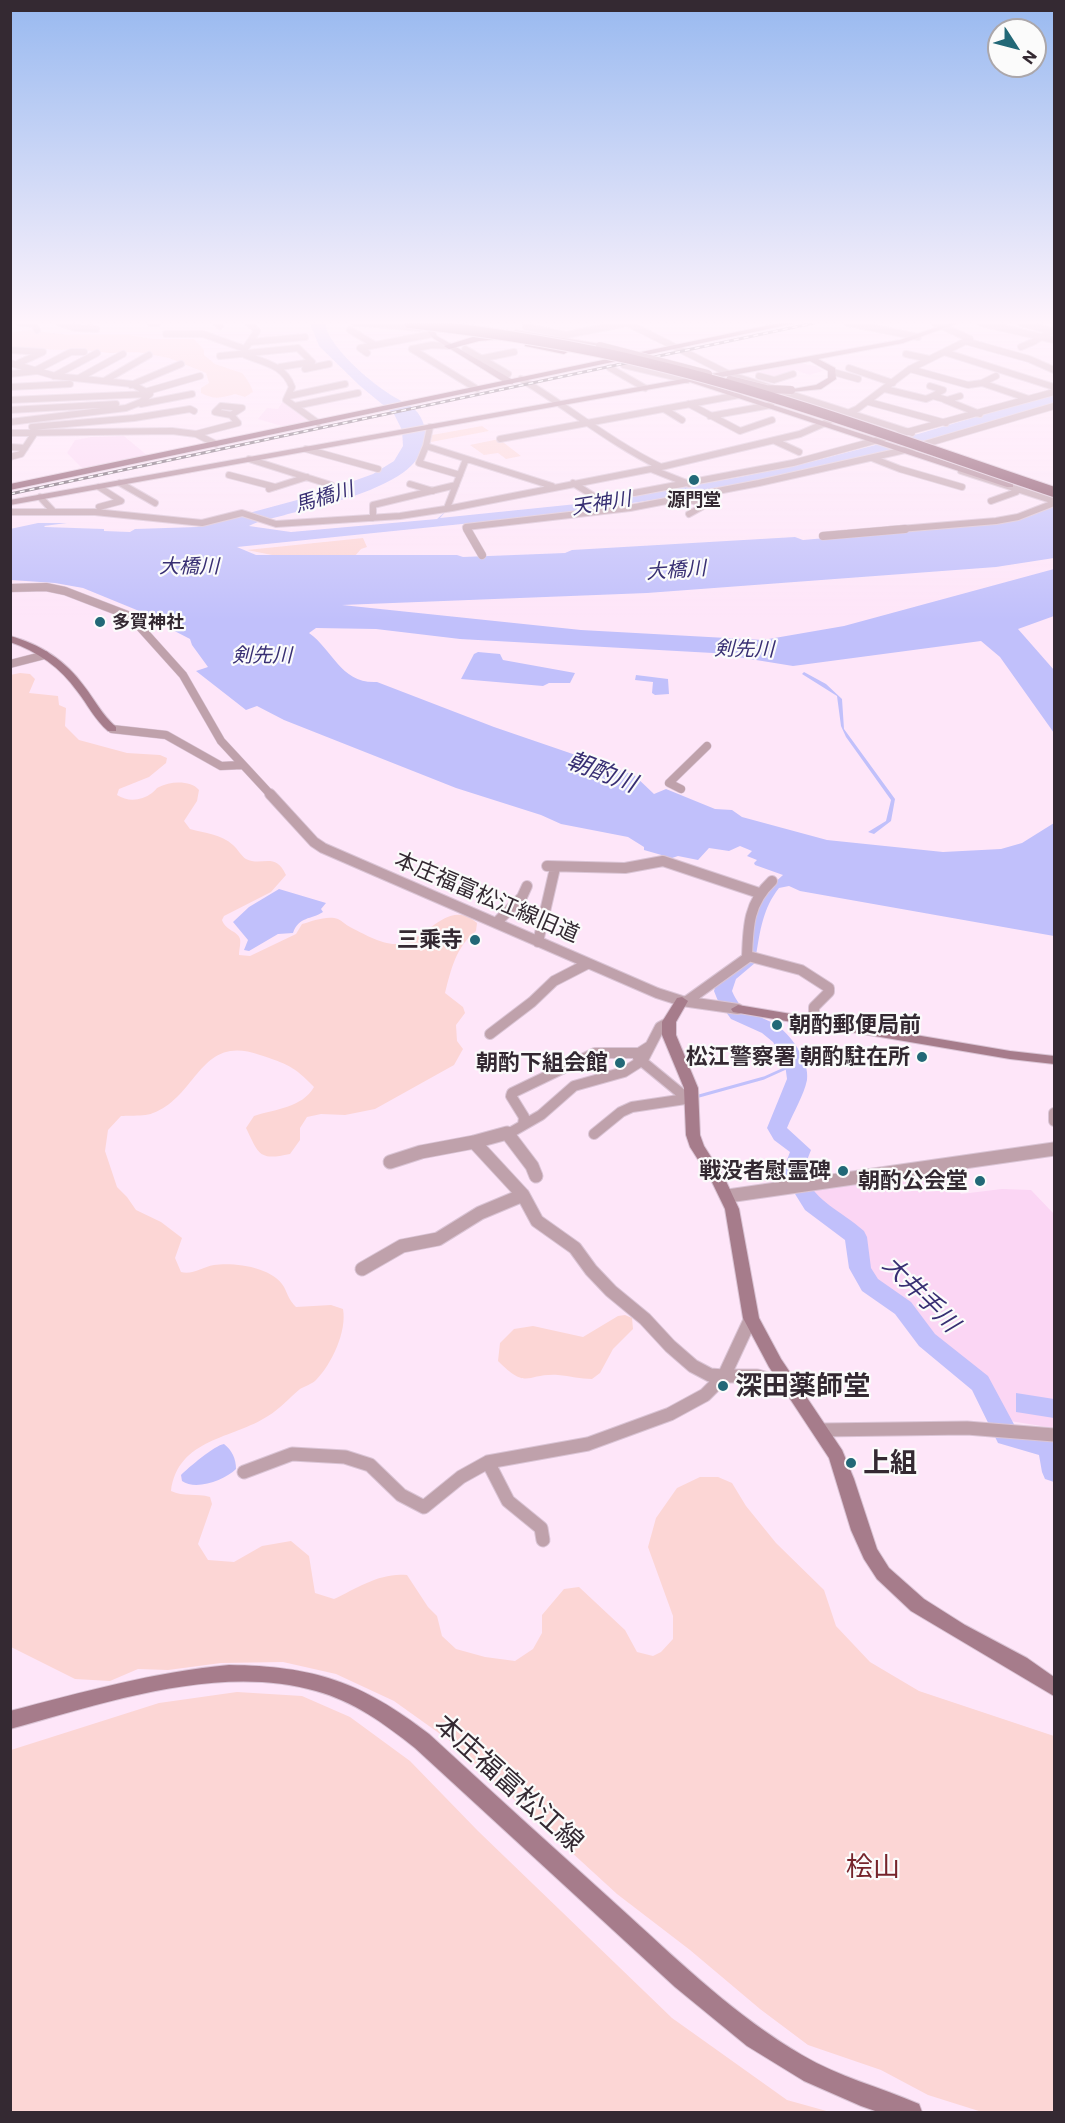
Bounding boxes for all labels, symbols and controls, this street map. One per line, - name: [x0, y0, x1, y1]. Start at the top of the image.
- north arrow: [987, 18, 1047, 78]
- text: N: [1019, 47, 1042, 68]
- marker: 源門堂: [687, 473, 701, 487]
- water label: 馬橋川: [292, 477, 356, 517]
- water label: 天神川: [569, 486, 633, 520]
- place label: 源門堂: [667, 489, 721, 511]
- water label: 大橋川: [159, 554, 219, 578]
- water label: 大橋川: [645, 556, 707, 584]
- place label: 多賀神社: [112, 611, 184, 633]
- marker: 多賀神社: [93, 615, 107, 629]
- water label: 剣先川: [714, 636, 774, 662]
- water label: 剣先川: [232, 643, 292, 667]
- water label: 朝酌川: [563, 746, 641, 798]
- street label: 本庄福富松江線旧道: [391, 846, 583, 948]
- place label: 三乘寺: [397, 927, 463, 953]
- marker: 三乘寺: [468, 933, 482, 947]
- place label: 朝酌郵便局前: [789, 1012, 921, 1038]
- marker: 朝酌郵便局前: [770, 1018, 784, 1032]
- place label: 松江警察署 朝酌駐在所: [686, 1044, 910, 1070]
- place label: 朝酌下組会館: [476, 1050, 608, 1076]
- marker: 松江警察署 朝酌駐在所: [915, 1050, 929, 1064]
- marker: 朝酌下組会館: [613, 1056, 627, 1070]
- place label: 戦没者慰霊碑: [699, 1158, 831, 1184]
- marker: 戦没者慰霊碑: [836, 1164, 850, 1178]
- place label: 朝酌公会堂: [858, 1168, 968, 1194]
- marker: 朝酌公会堂: [973, 1174, 987, 1188]
- water label: 大井手川: [877, 1250, 965, 1338]
- place label: 深田薬師堂: [735, 1370, 870, 1402]
- marker: 深田薬師堂: [716, 1379, 730, 1393]
- place label: 上組: [863, 1447, 917, 1479]
- marker: 上組: [844, 1456, 858, 1470]
- street label: 本庄福富松江線: [428, 1708, 590, 1858]
- park label: 桧山: [846, 1851, 900, 1883]

